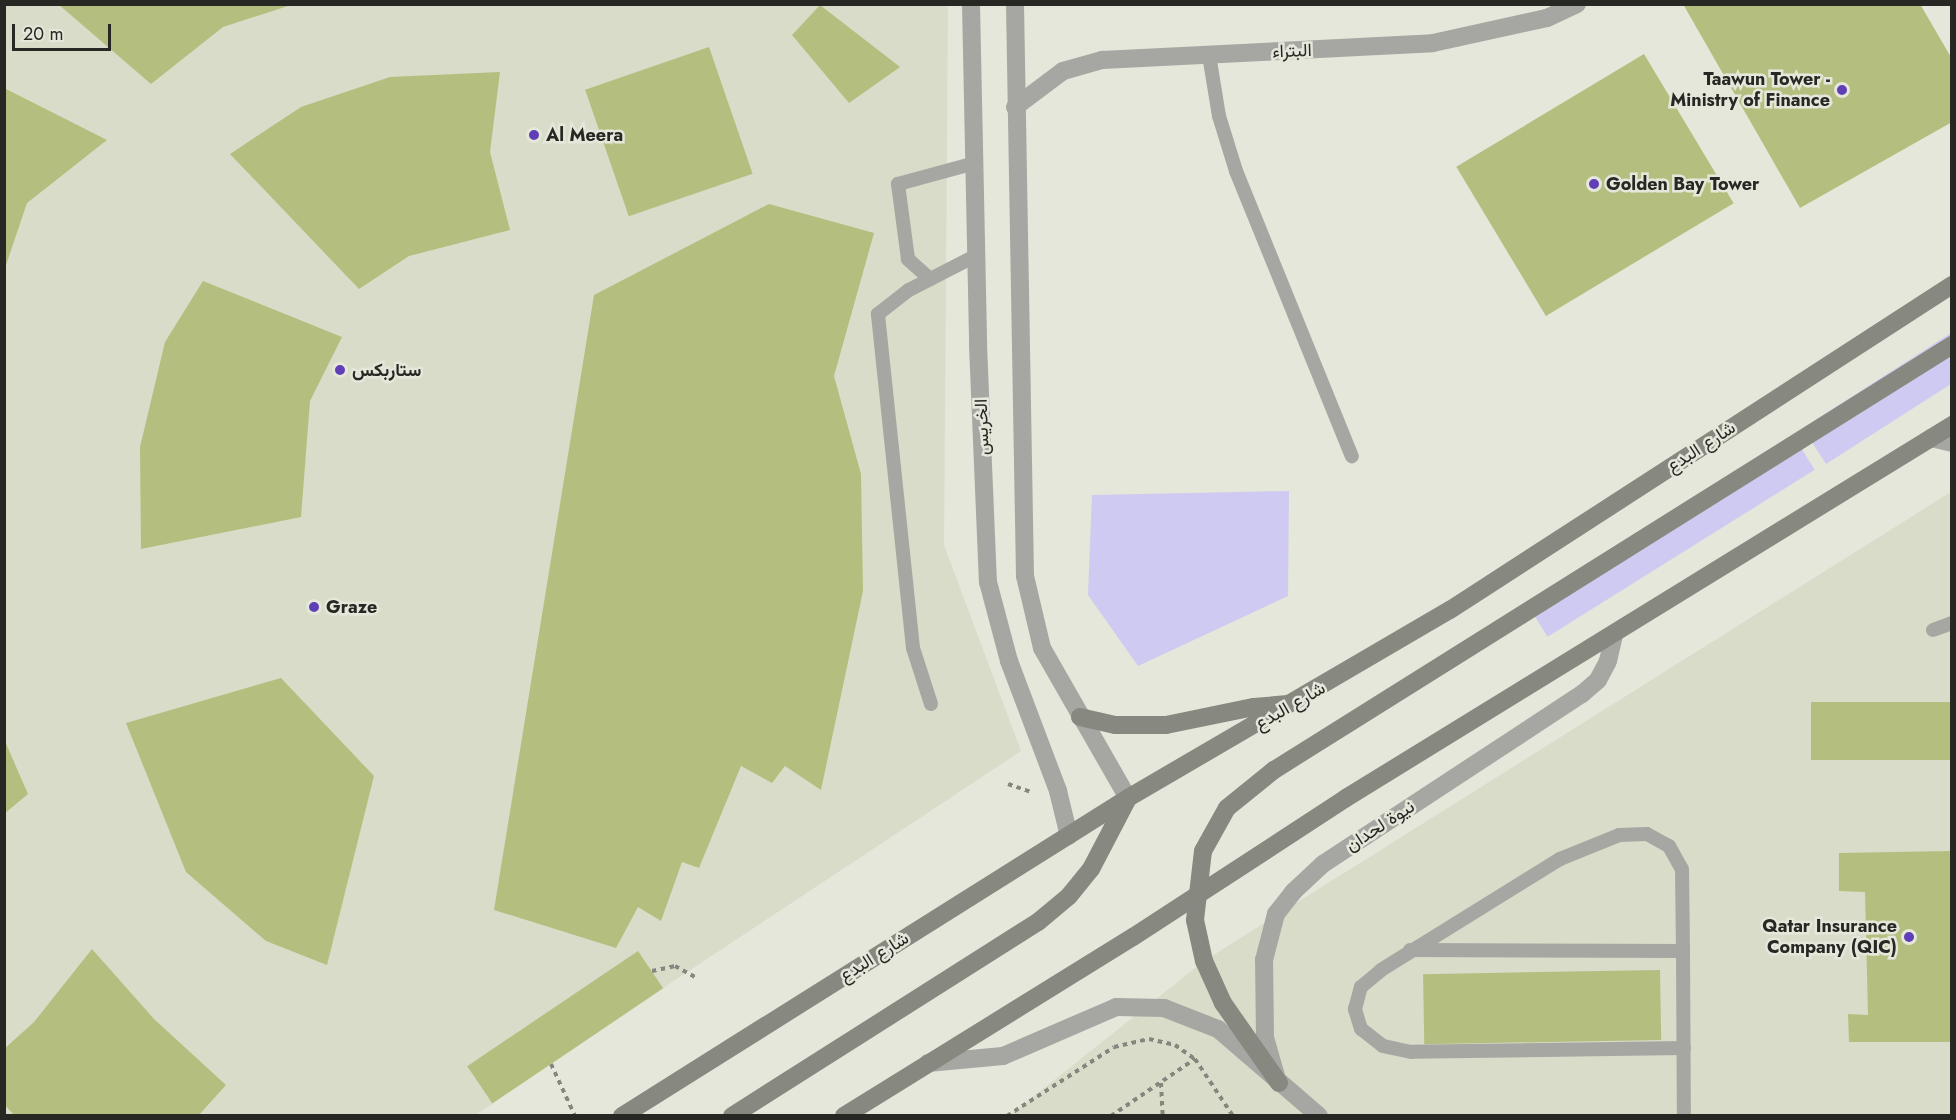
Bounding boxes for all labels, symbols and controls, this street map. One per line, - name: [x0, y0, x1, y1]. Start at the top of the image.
- scale bar: [15, 12, 114, 50]
- text: 20 m: [23, 21, 63, 47]
- street label: البتراء: [1272, 40, 1312, 62]
- place label: Taawun Tower - Ministry of Finance: [1670, 69, 1830, 112]
- marker: Taawun Tower - Ministry of Finance: [1835, 83, 1849, 97]
- place label: Al Meera: [546, 124, 623, 146]
- marker: Al Meera: [527, 128, 541, 142]
- place label: Golden Bay Tower: [1606, 173, 1759, 195]
- marker: Golden Bay Tower: [1587, 177, 1601, 191]
- place label: ستاربكس: [352, 359, 421, 381]
- marker: ستاربكس: [333, 363, 347, 377]
- street label: الخريس: [970, 398, 994, 456]
- street label: شارع البدع: [1662, 417, 1740, 477]
- place label: Graze: [326, 596, 377, 618]
- marker: Graze: [307, 600, 321, 614]
- street label: شارع البدع: [1251, 677, 1329, 735]
- street label: نيوة لحدان: [1341, 796, 1419, 856]
- place label: Qatar Insurance Company (QIC): [1762, 916, 1897, 958]
- street label: شارع البدع: [835, 927, 913, 987]
- marker: Qatar Insurance Company (QIC): [1902, 930, 1916, 944]

